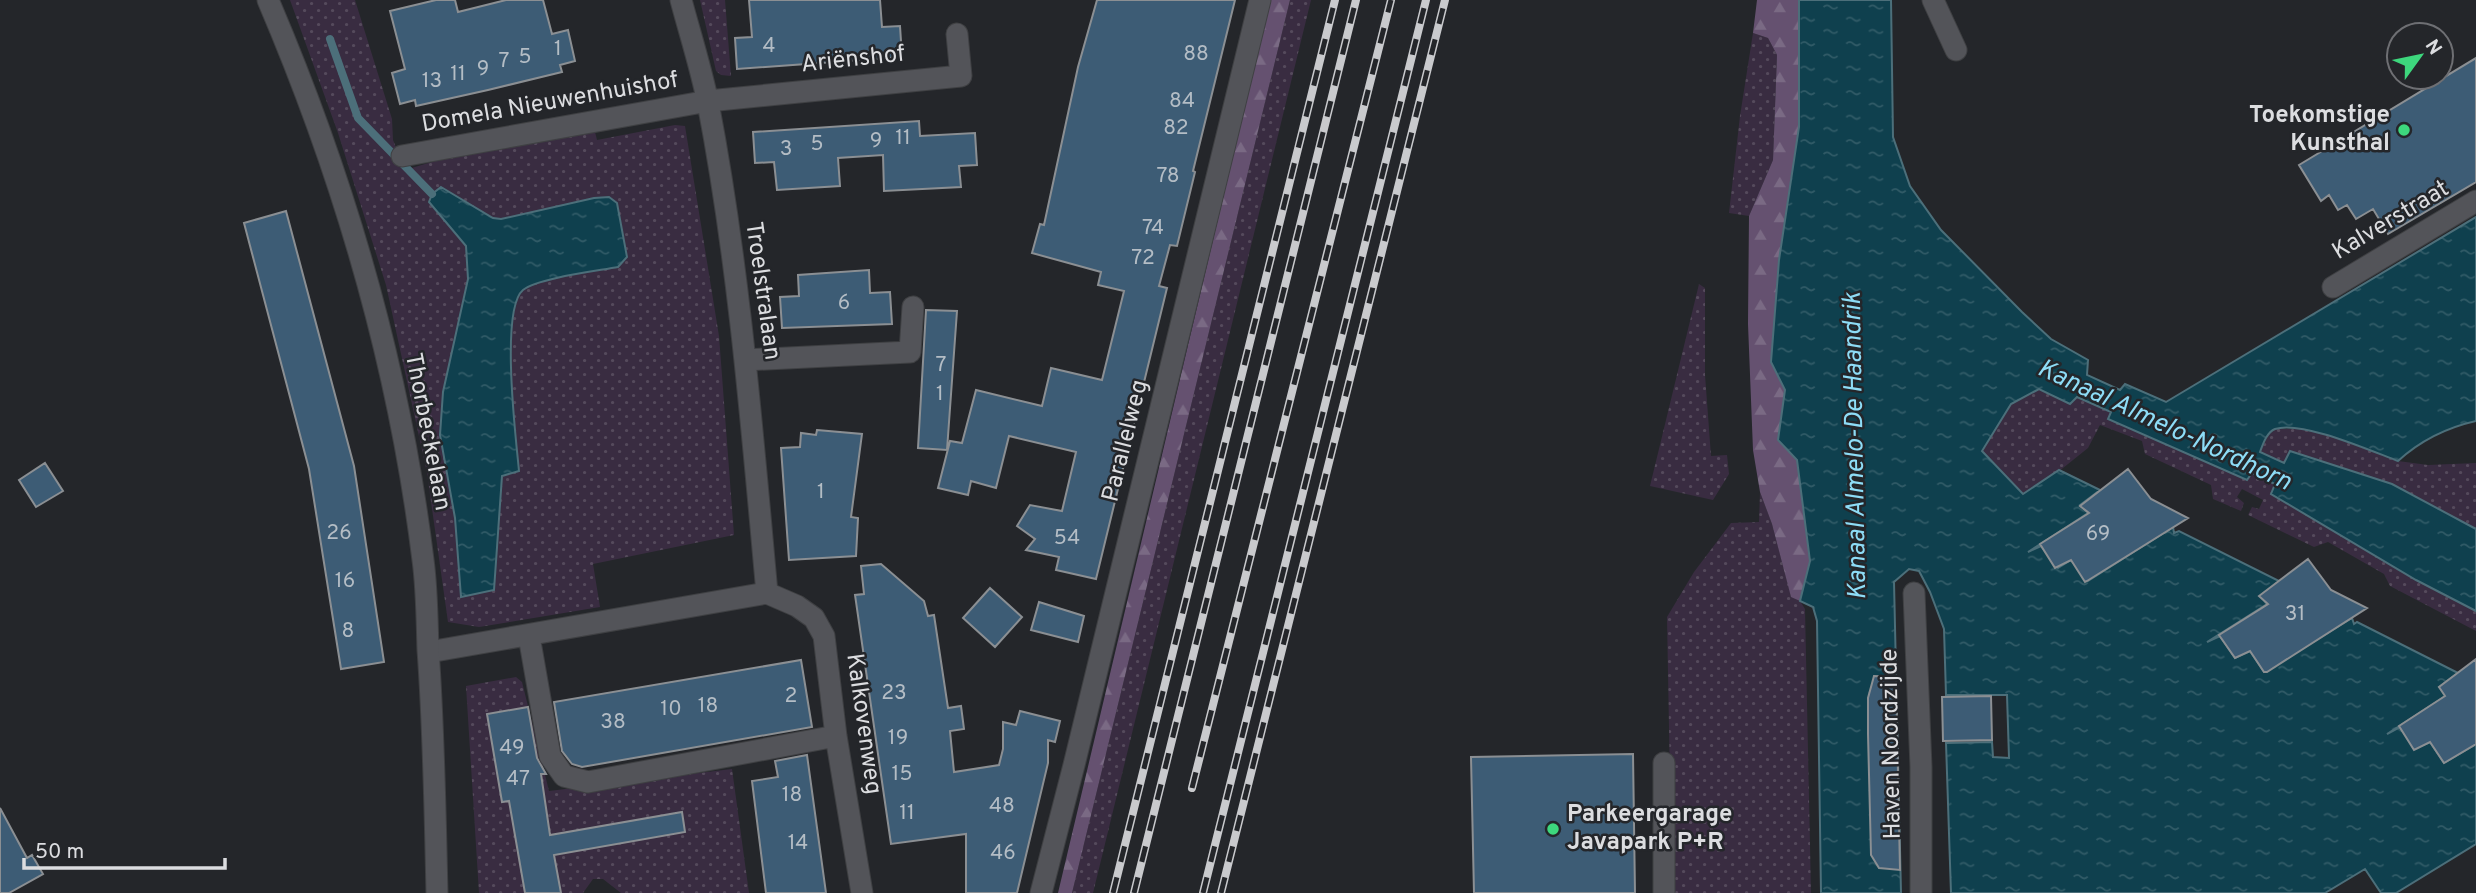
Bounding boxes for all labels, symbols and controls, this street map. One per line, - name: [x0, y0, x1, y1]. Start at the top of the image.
- north arrow: [2385, 21, 2455, 91]
- house number: 4: [762, 33, 776, 60]
- house number: 1: [554, 36, 562, 63]
- text: N: [2419, 36, 2446, 60]
- street label: Ariënshof: [800, 40, 906, 80]
- house number: 88: [1183, 41, 1209, 68]
- house number: 5: [518, 44, 532, 71]
- house number: 7: [499, 48, 510, 75]
- house number: 9: [477, 56, 489, 83]
- house number: 11: [450, 61, 466, 88]
- street label: Domela Nieuwenhuishof: [419, 66, 681, 140]
- house number: 13: [422, 68, 442, 95]
- house number: 84: [1169, 88, 1195, 115]
- place label: Toekomstige Kunsthal: [2249, 101, 2390, 159]
- house number: 82: [1163, 115, 1189, 142]
- marker: Toekomstige Kunsthal: [2396, 122, 2412, 138]
- house number: 11: [895, 125, 911, 152]
- house number: 9: [870, 128, 882, 155]
- house number: 5: [810, 131, 824, 158]
- house number: 3: [780, 136, 792, 163]
- house number: 78: [1156, 163, 1180, 190]
- street label: Kalverstraat: [2327, 174, 2455, 268]
- house number: 74: [1142, 215, 1164, 242]
- street label: Troelstralaan: [737, 220, 787, 362]
- house number: 72: [1131, 245, 1155, 272]
- house number: 6: [838, 290, 850, 317]
- water label: Kanaal Almelo-De Haandrik: [1837, 291, 1875, 600]
- street label: Thorbeckelaan: [397, 351, 457, 513]
- house number: 7: [936, 352, 947, 379]
- water label: Kanaal Almelo-Nordhorn: [2032, 353, 2296, 499]
- street label: Parallelweg: [1096, 377, 1156, 505]
- house number: 1: [936, 381, 944, 408]
- house number: 1: [817, 479, 825, 506]
- house number: 26: [326, 520, 352, 547]
- house number: 69: [2086, 521, 2110, 548]
- house number: 54: [1054, 525, 1080, 552]
- house number: 16: [335, 568, 355, 595]
- house number: 31: [2285, 601, 2305, 628]
- house number: 8: [342, 618, 354, 645]
- street label: Haven Noordzijde: [1875, 648, 1909, 840]
- street label: Kalkovenweg: [838, 652, 888, 796]
- house number: 23: [881, 680, 907, 707]
- house number: 2: [785, 683, 797, 710]
- house number: 18: [698, 693, 718, 720]
- house number: 10: [660, 696, 682, 723]
- house number: 38: [600, 709, 626, 736]
- house number: 19: [888, 725, 908, 752]
- house number: 49: [499, 735, 525, 762]
- house number: 15: [892, 761, 912, 788]
- house number: 47: [506, 766, 530, 793]
- house number: 18: [782, 782, 802, 809]
- house number: 48: [989, 793, 1015, 820]
- house number: 11: [899, 800, 915, 827]
- place label: Parkeergarage Javapark P+R: [1567, 800, 1732, 858]
- marker: Parkeergarage Javapark P+R: [1545, 821, 1561, 837]
- scale bar: [24, 826, 226, 870]
- house number: 14: [788, 830, 808, 857]
- text: 50 m: [35, 839, 84, 866]
- house number: 46: [990, 840, 1016, 867]

